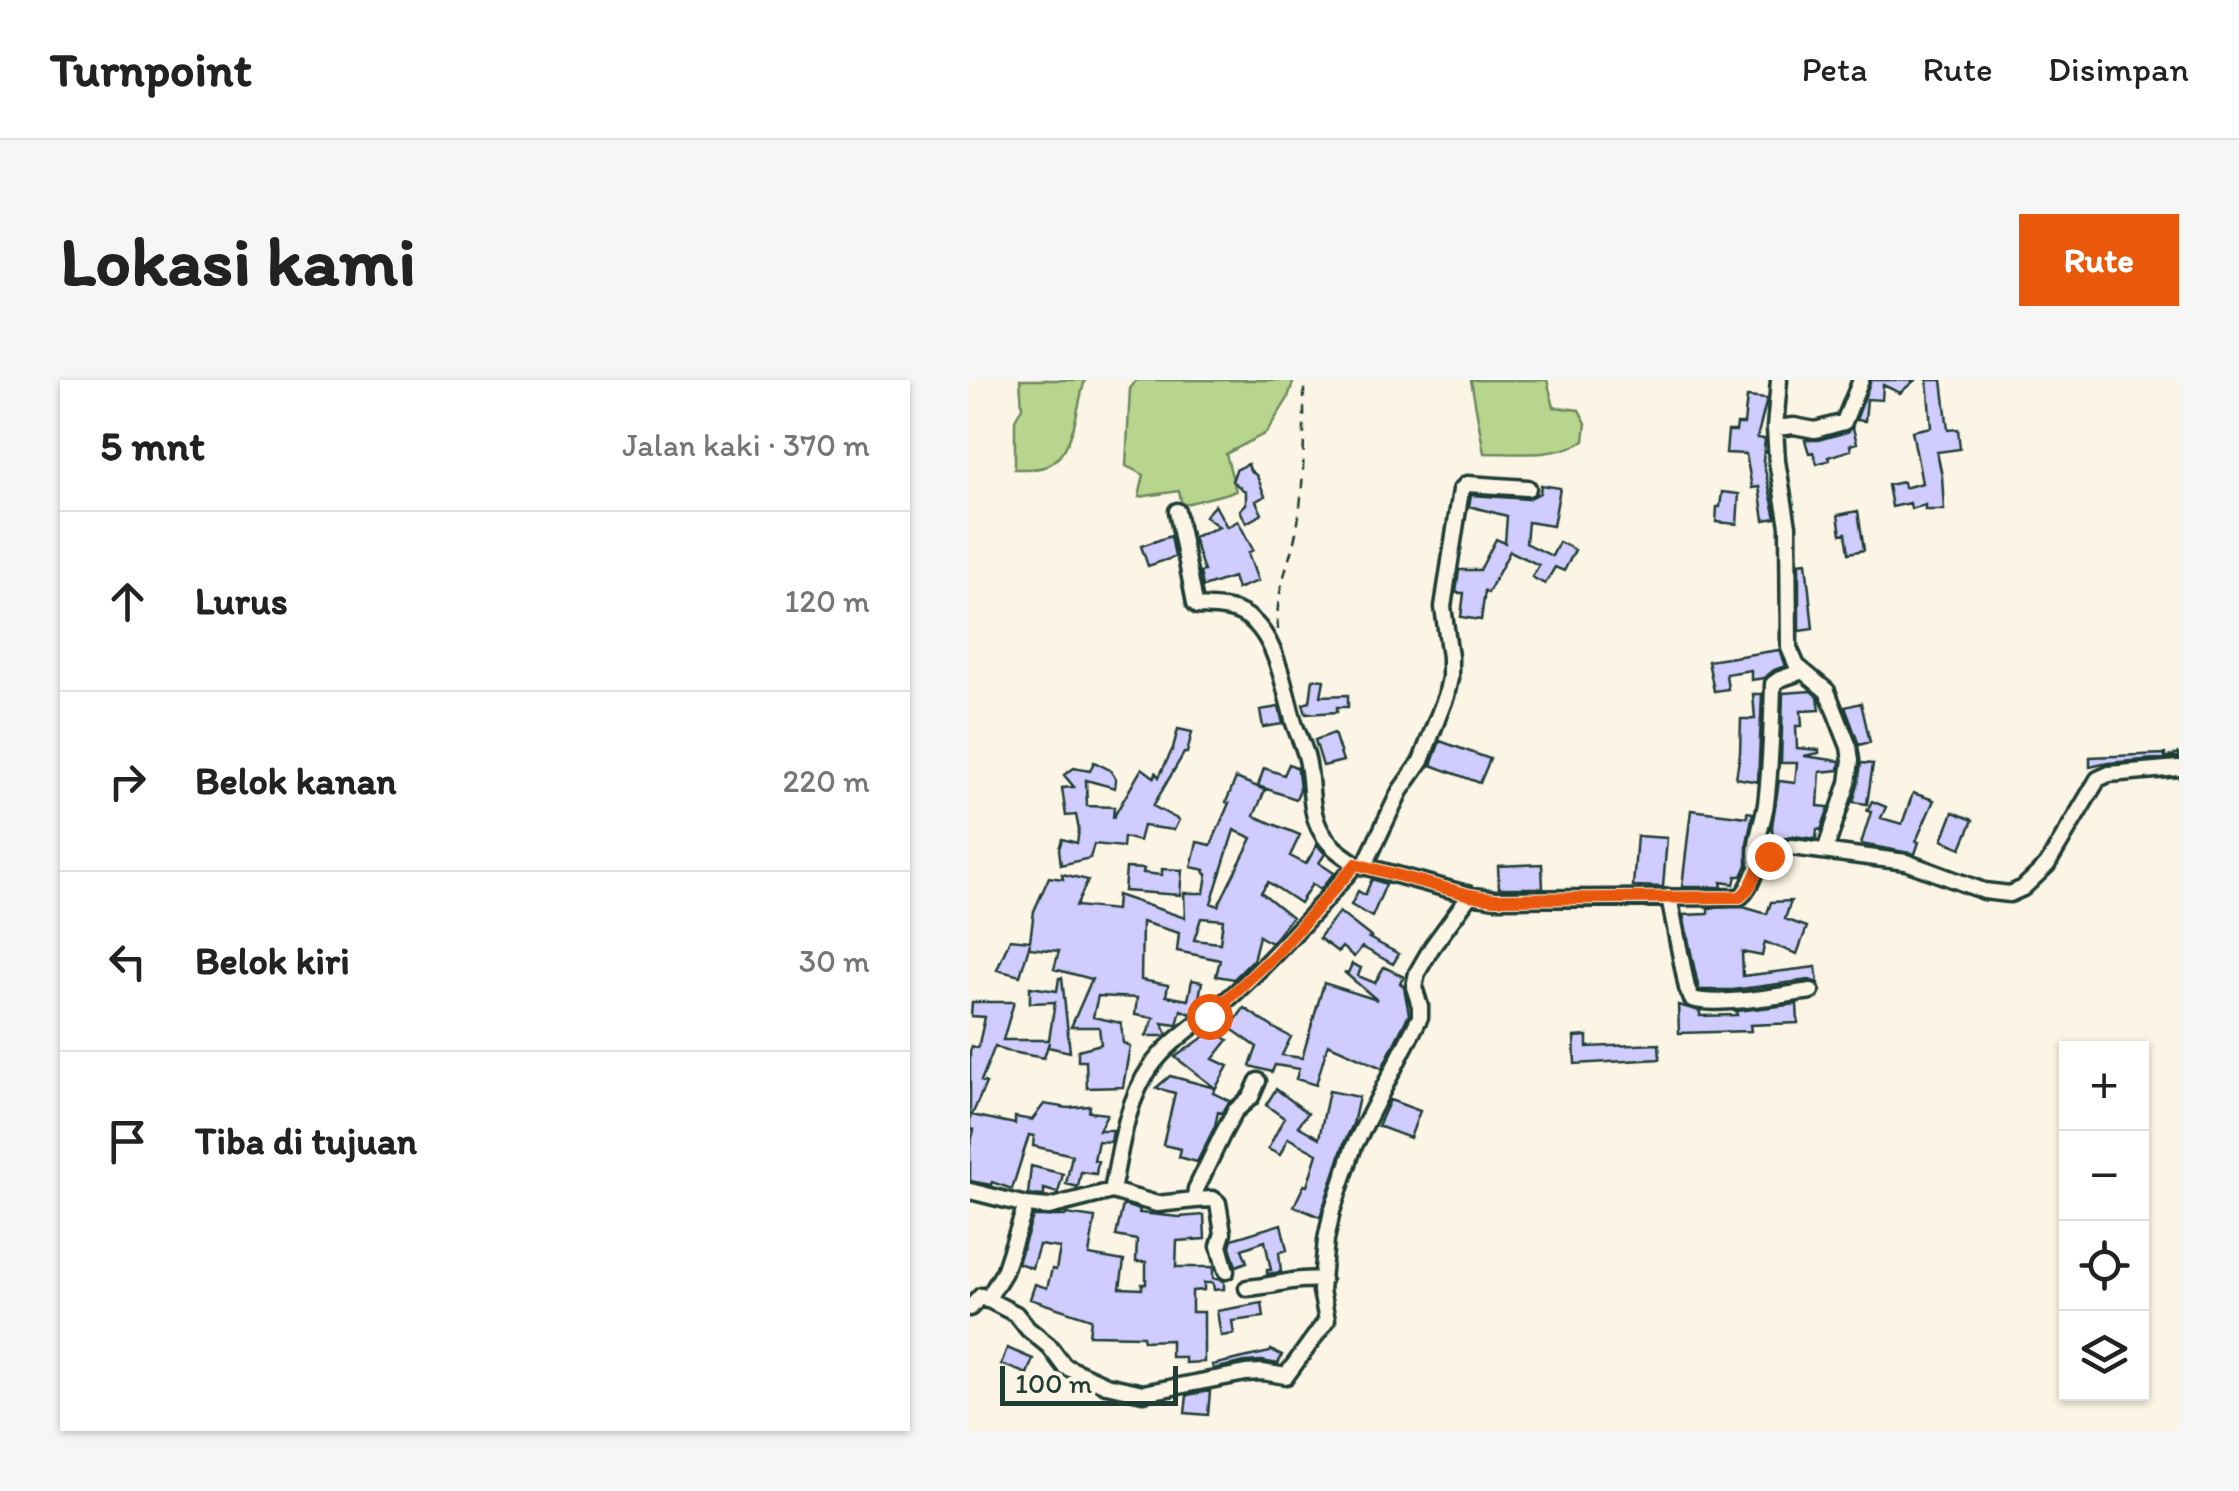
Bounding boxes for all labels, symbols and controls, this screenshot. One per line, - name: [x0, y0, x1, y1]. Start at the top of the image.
- text: Turnpoint: [50, 40, 252, 98]
- text: Peta: [1801, 48, 1867, 90]
- text: Rute: [1922, 48, 1993, 90]
- text: Disimpan: [2048, 48, 2189, 90]
- button: Rute: [2019, 214, 2179, 306]
- text: Lokasi kami: [60, 218, 416, 303]
- text: 5 mnt: [100, 420, 205, 471]
- text: Jalan kaki · 370 m: [622, 426, 870, 464]
- icon: ahead: [100, 574, 155, 629]
- text: Lurus: [195, 578, 288, 624]
- text: 120 m: [784, 582, 870, 620]
- icon: right: [100, 754, 155, 809]
- text: Belok kanan: [195, 758, 397, 804]
- text: 220 m: [783, 762, 870, 800]
- route end: [1747, 834, 1793, 880]
- icon: left: [100, 934, 155, 989]
- text: Belok kiri: [195, 938, 350, 984]
- text: 30 m: [799, 942, 870, 980]
- route start: [1187, 994, 1233, 1040]
- map controls: [2059, 1041, 2149, 1401]
- button: +: [2059, 1041, 2149, 1131]
- icon: arrive: [100, 1114, 155, 1169]
- text: Tiba di tujuan: [195, 1118, 417, 1164]
- button: −: [2059, 1131, 2149, 1221]
- button: locate: [2059, 1221, 2149, 1311]
- button: layers: [2059, 1311, 2149, 1401]
- scale bar: [1000, 1361, 1178, 1406]
- text: 100 m: [1015, 1366, 1092, 1400]

